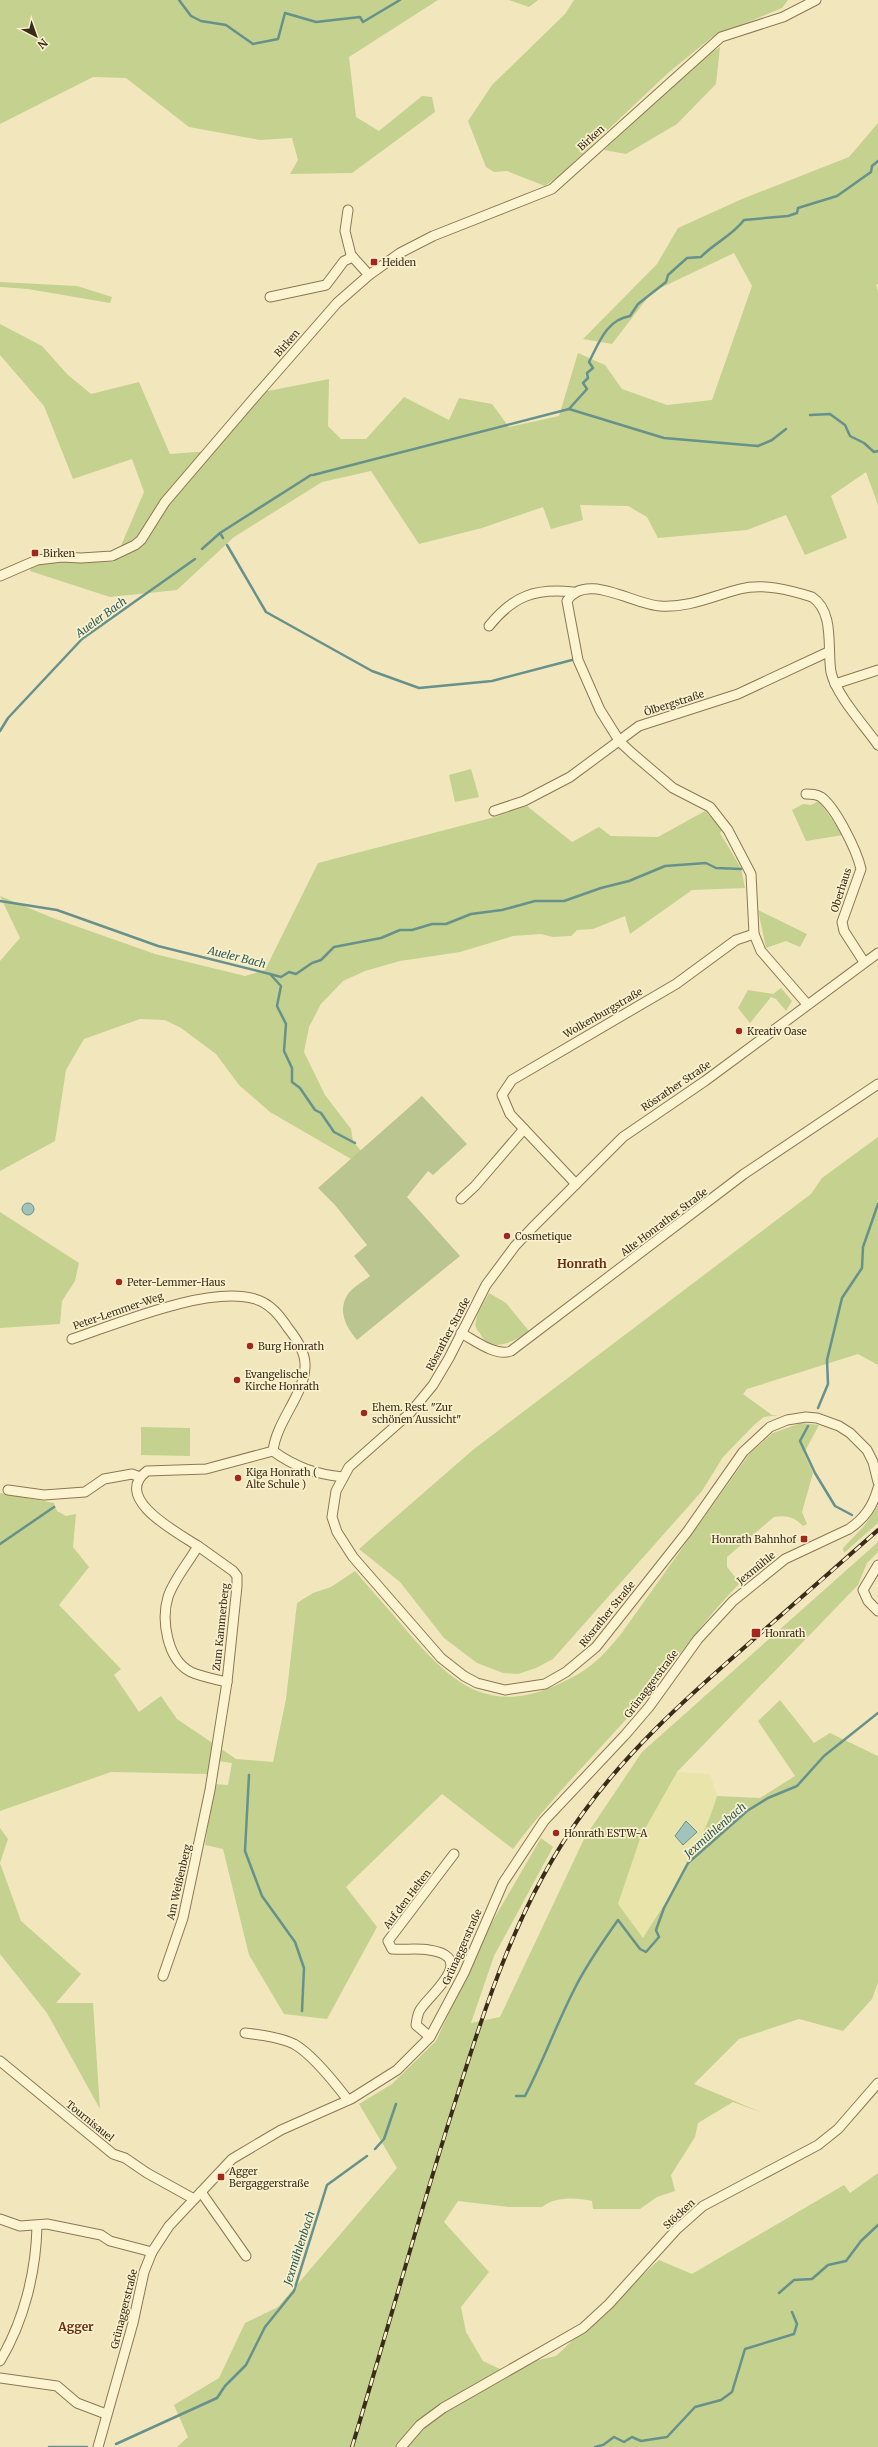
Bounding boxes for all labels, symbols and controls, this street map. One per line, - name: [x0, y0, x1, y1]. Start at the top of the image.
- north arrow: [16, 16, 56, 56]
- text: N: [34, 35, 50, 52]
- street label: Birken: [575, 122, 608, 154]
- place label: Heiden: [382, 256, 417, 269]
- marker: Heiden: [369, 257, 379, 267]
- street label: Birken: [272, 326, 303, 359]
- place label: Birken: [43, 547, 75, 560]
- marker: Birken: [30, 548, 40, 558]
- water label: Aueler Bach: [72, 594, 129, 641]
- street label: Ölbergstraße: [642, 686, 706, 719]
- street label: Oberhaus: [828, 866, 854, 914]
- water label: Aueler Bach: [206, 943, 268, 971]
- street label: Wolkenburgstraße: [560, 985, 645, 1041]
- place label: Kreativ Oase: [747, 1025, 807, 1038]
- marker: Kreativ Oase: [734, 1026, 744, 1036]
- street label: Rösrather Straße: [639, 1058, 713, 1114]
- street label: Alte Honrather Straße: [617, 1185, 710, 1260]
- place label: Cosmetique: [515, 1230, 572, 1243]
- marker: Cosmetique: [502, 1231, 512, 1241]
- district label: Honrath: [557, 1256, 607, 1271]
- place label: Peter-Lemmer-Haus: [127, 1276, 226, 1289]
- marker: Peter-Lemmer-Haus: [114, 1277, 124, 1287]
- street label: Peter-Lemmer-Weg: [71, 1289, 165, 1333]
- street label: Rösrather Straße: [423, 1295, 473, 1373]
- place label: Burg Honrath: [258, 1340, 324, 1353]
- marker: Burg Honrath: [245, 1341, 255, 1351]
- place label: Evangelische Kirche Honrath: [245, 1368, 320, 1393]
- marker: Evangelische Kirche Honrath: [232, 1375, 242, 1385]
- place label: Ehem. Rest. "Zur schönen Aussicht": [372, 1401, 461, 1426]
- marker: Ehem. Rest. "Zur schönen Aussicht": [359, 1408, 369, 1418]
- place label: Kiga Honrath ( Alte Schule ): [245, 1466, 317, 1491]
- marker: Kiga Honrath ( Alte Schule ): [233, 1473, 243, 1483]
- place label: Honrath Bahnhof: [712, 1533, 797, 1546]
- marker: Honrath Bahnhof: [799, 1534, 809, 1544]
- street label: Jexmühle: [733, 1549, 778, 1588]
- street label: Rösrather Straße: [576, 1578, 638, 1650]
- street label: Zum Kammerberg: [210, 1582, 232, 1672]
- marker: Honrath: [750, 1627, 762, 1639]
- place label: Honrath: [765, 1627, 806, 1640]
- street label: Grünaggerstraße: [621, 1647, 681, 1721]
- water label: Jexmühlenbach: [681, 1799, 749, 1861]
- place label: Honrath ESTW-A: [564, 1827, 648, 1840]
- marker: Honrath ESTW-A: [551, 1828, 561, 1838]
- street label: Am Weißenberg: [164, 1843, 194, 1922]
- street label: Auf den Helten: [380, 1866, 434, 1932]
- street label: Grünaggerstraße: [439, 1907, 485, 1987]
- street label: Tournisauel: [63, 2098, 117, 2144]
- place label: Agger Bergaggerstraße: [228, 2165, 309, 2190]
- marker: Agger Bergaggerstraße: [216, 2172, 226, 2182]
- street label: Stöcken: [660, 2196, 698, 2232]
- water label: Jexmühlenbach: [280, 2209, 318, 2288]
- street label: Grünaggerstraße: [108, 2268, 140, 2350]
- district label: Agger: [57, 2319, 94, 2334]

